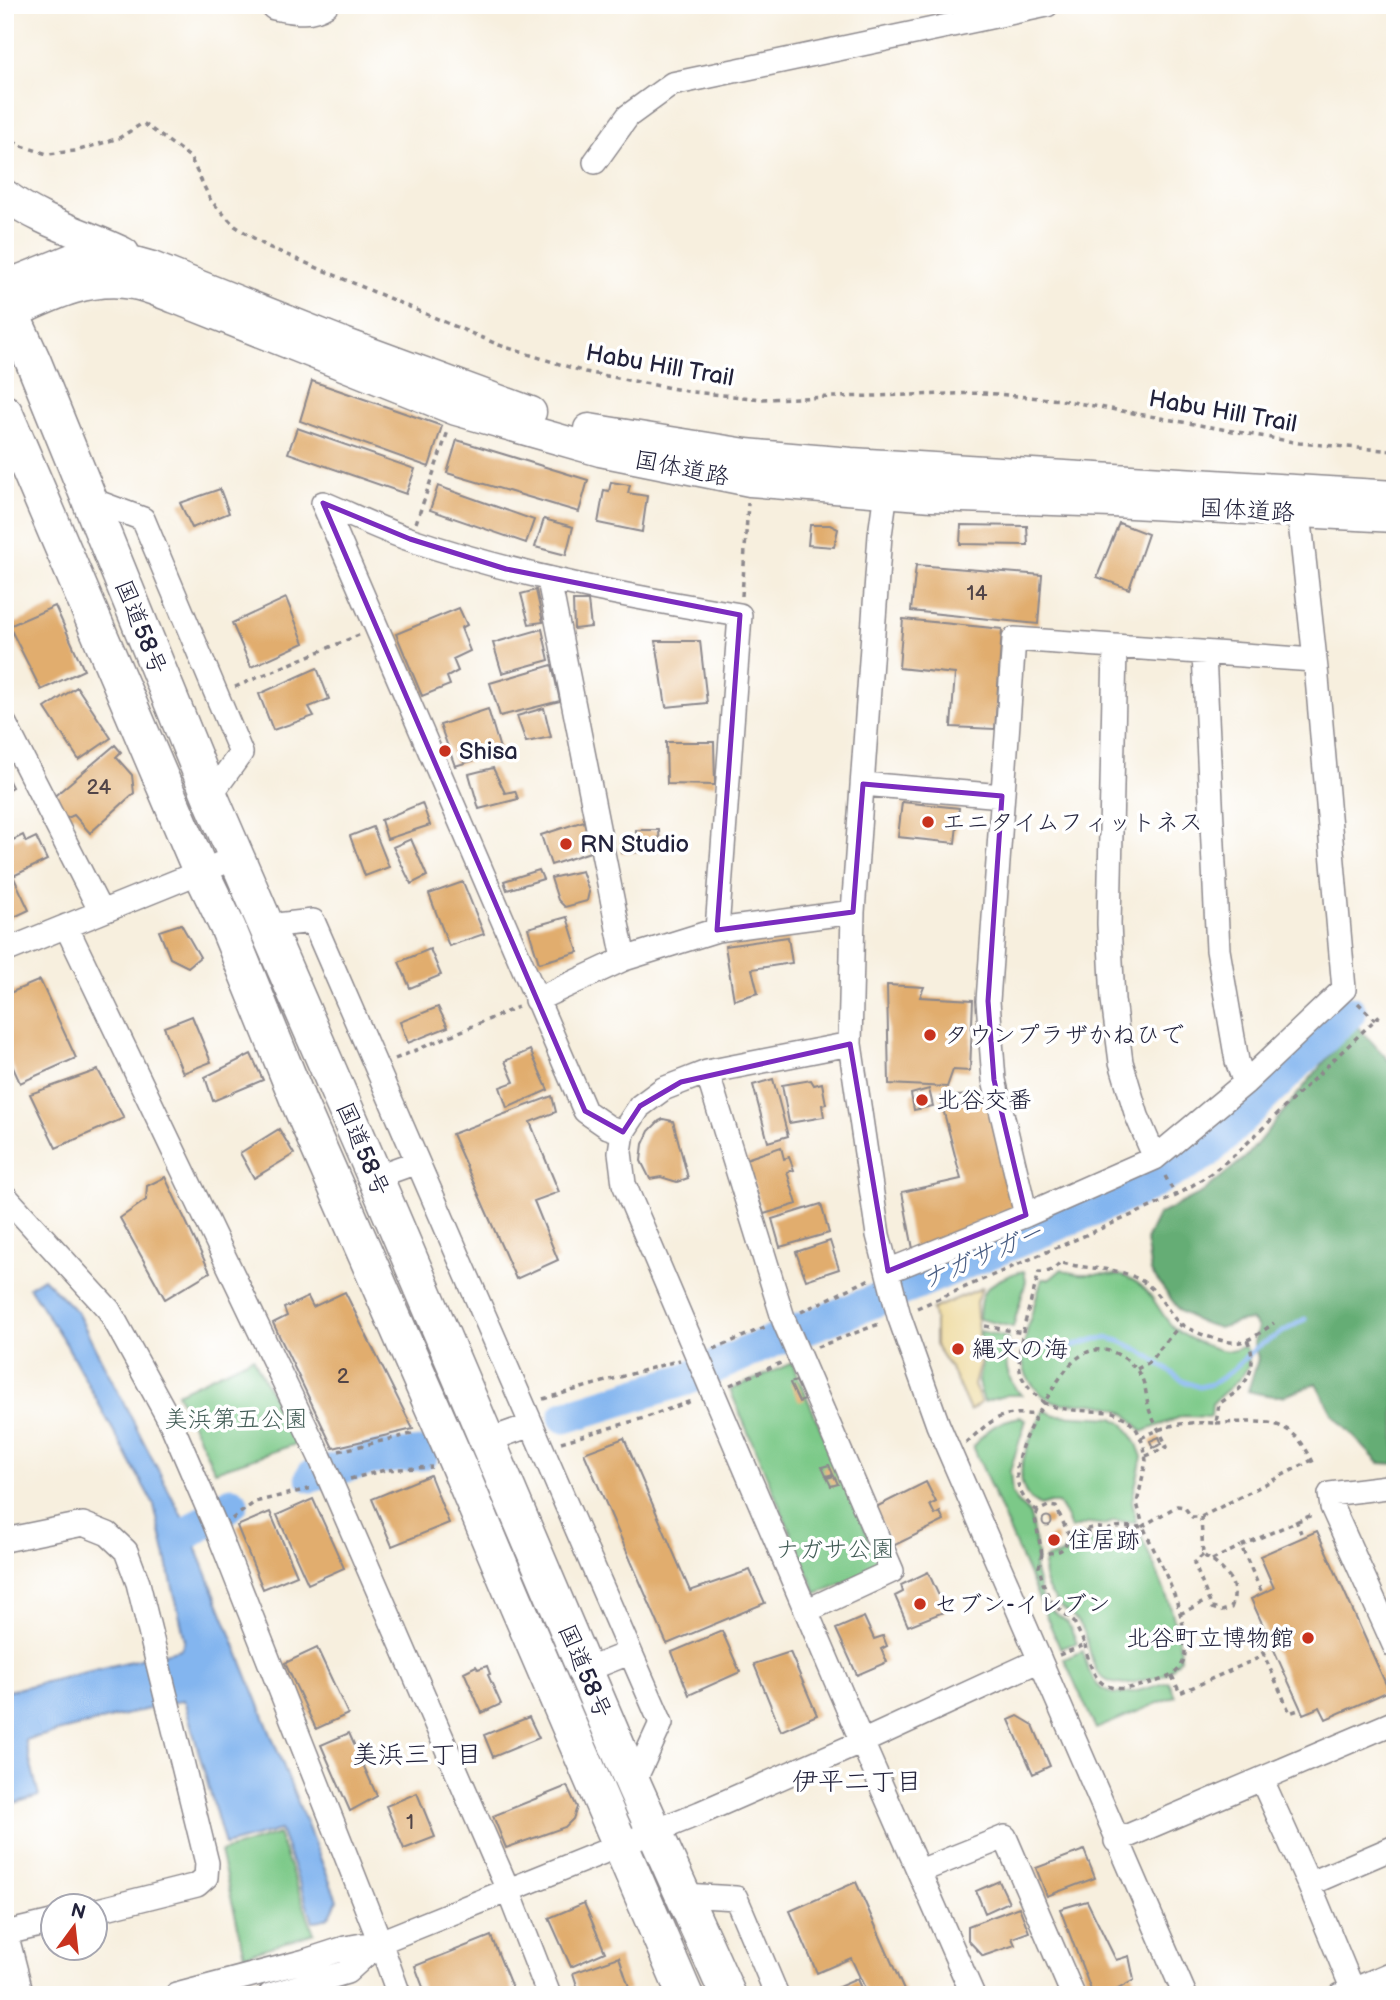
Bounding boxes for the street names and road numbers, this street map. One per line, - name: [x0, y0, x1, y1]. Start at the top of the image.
- street label: Habu Hill Trail: [584, 338, 736, 393]
- street label: Habu Hill Trail: [1147, 384, 1299, 439]
- street label: 国体道路: [632, 445, 732, 492]
- street label: 国体道路: [1198, 494, 1296, 527]
- street label: 国道58号: [108, 576, 173, 679]
- street label: 国道58号: [330, 1098, 395, 1201]
- street label: 国道58号: [552, 1620, 617, 1723]

